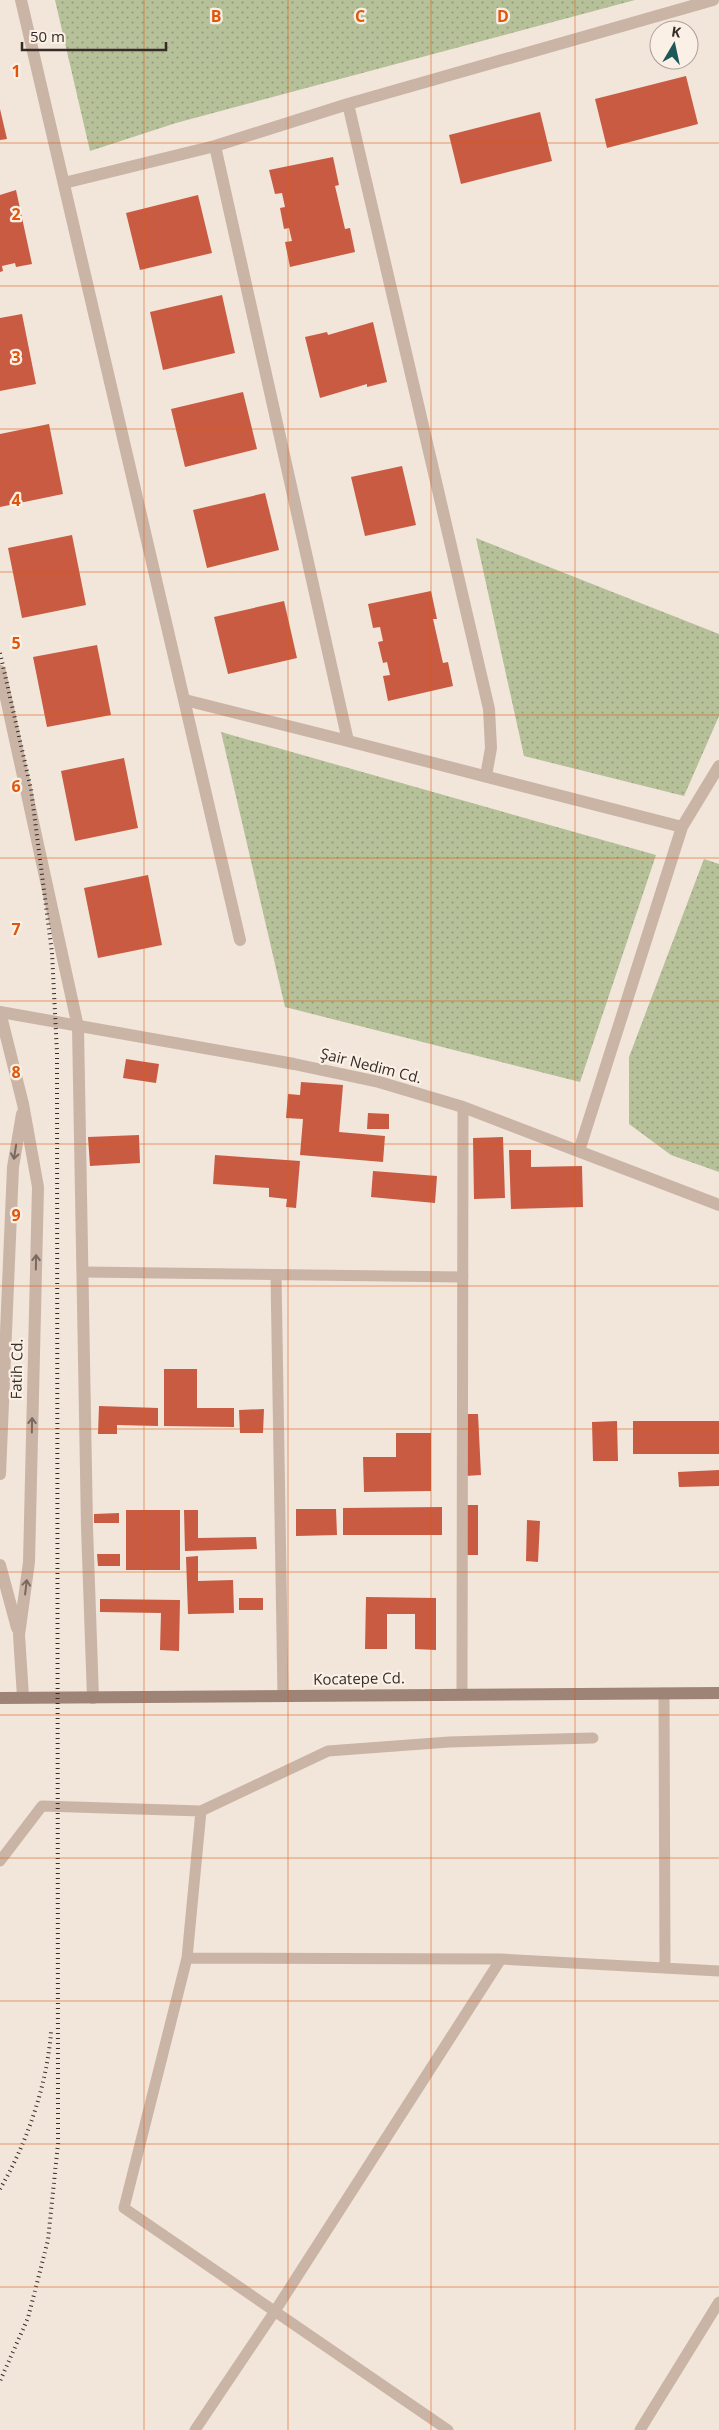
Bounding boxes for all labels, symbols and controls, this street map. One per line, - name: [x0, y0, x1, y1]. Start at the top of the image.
- text: B: [211, 5, 221, 27]
- text: C: [355, 5, 365, 27]
- text: D: [497, 5, 509, 27]
- scale bar: [22, 20, 166, 52]
- north arrow: [649, 20, 699, 70]
- text: K: [670, 22, 683, 42]
- text: 50 m: [30, 26, 65, 46]
- text: 1: [11, 60, 21, 82]
- text: 2: [11, 203, 21, 225]
- text: 3: [11, 346, 21, 368]
- text: 4: [11, 489, 21, 511]
- text: 5: [11, 632, 21, 654]
- text: 6: [11, 775, 21, 797]
- text: 7: [11, 918, 21, 940]
- street label: Şair Nedim Cd.: [319, 1043, 424, 1087]
- text: 8: [11, 1061, 21, 1083]
- one-way arrow: [10, 1144, 20, 1160]
- text: 9: [11, 1204, 21, 1226]
- one-way arrow: [31, 1254, 41, 1270]
- street label: Fatih Cd.: [5, 1338, 27, 1400]
- one-way arrow: [27, 1417, 37, 1433]
- one-way arrow: [21, 1579, 31, 1595]
- street label: Kocatepe Cd.: [313, 1667, 405, 1689]

